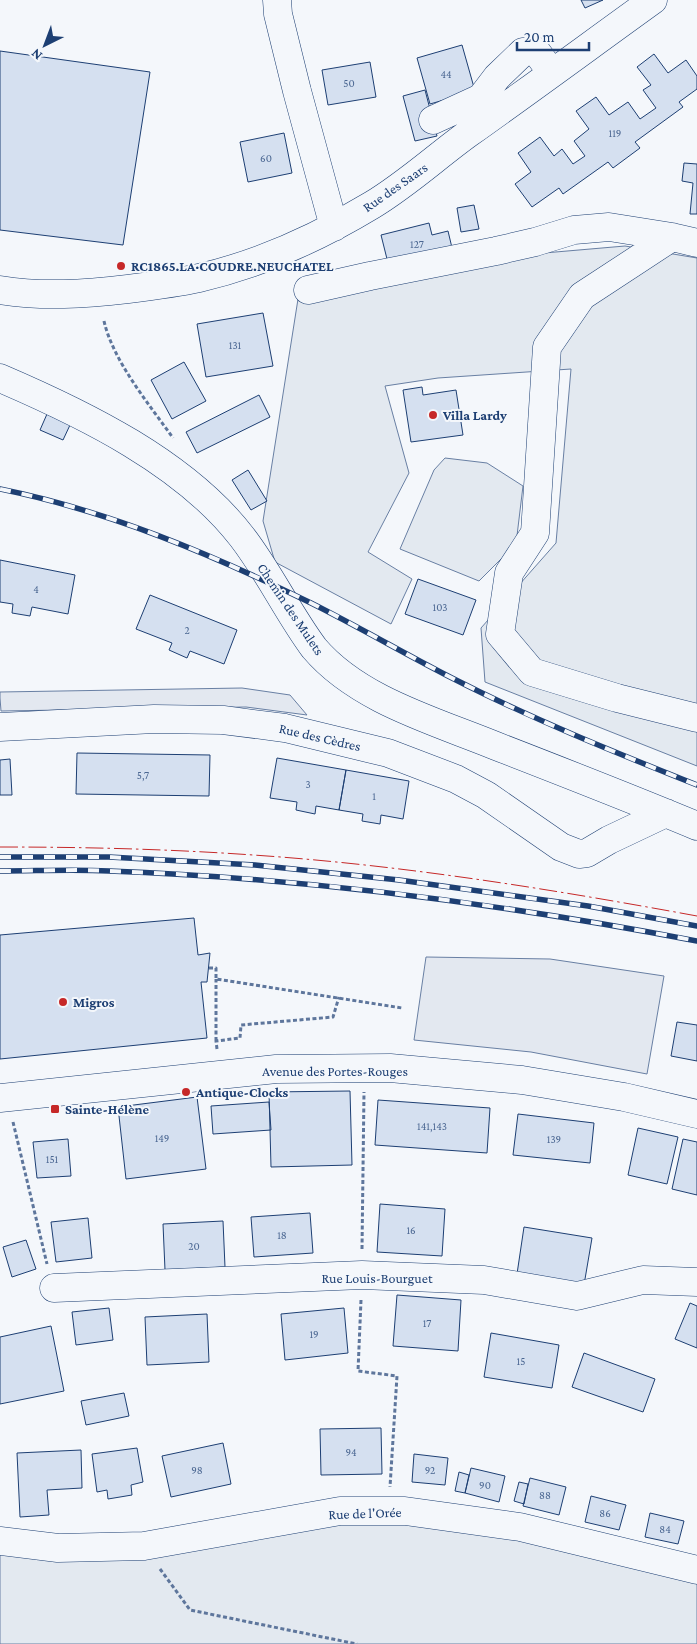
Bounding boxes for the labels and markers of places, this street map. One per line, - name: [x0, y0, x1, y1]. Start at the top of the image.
- place label: RC1865.LA·COUDRE.NEUCHATEL: [131, 258, 334, 274]
- marker: RC1865.LA·COUDRE.NEUCHATEL: [115, 260, 127, 272]
- place label: Villa Lardy: [442, 407, 507, 423]
- marker: Villa Lardy: [427, 409, 439, 421]
- place label: Migros: [73, 994, 115, 1010]
- marker: Migros: [57, 996, 69, 1008]
- place label: Antique-Clocks: [195, 1084, 289, 1100]
- marker: Antique-Clocks: [180, 1086, 192, 1098]
- place label: Sainte-Hélène: [65, 1101, 150, 1117]
- marker: Sainte-Hélène: [49, 1103, 61, 1115]

